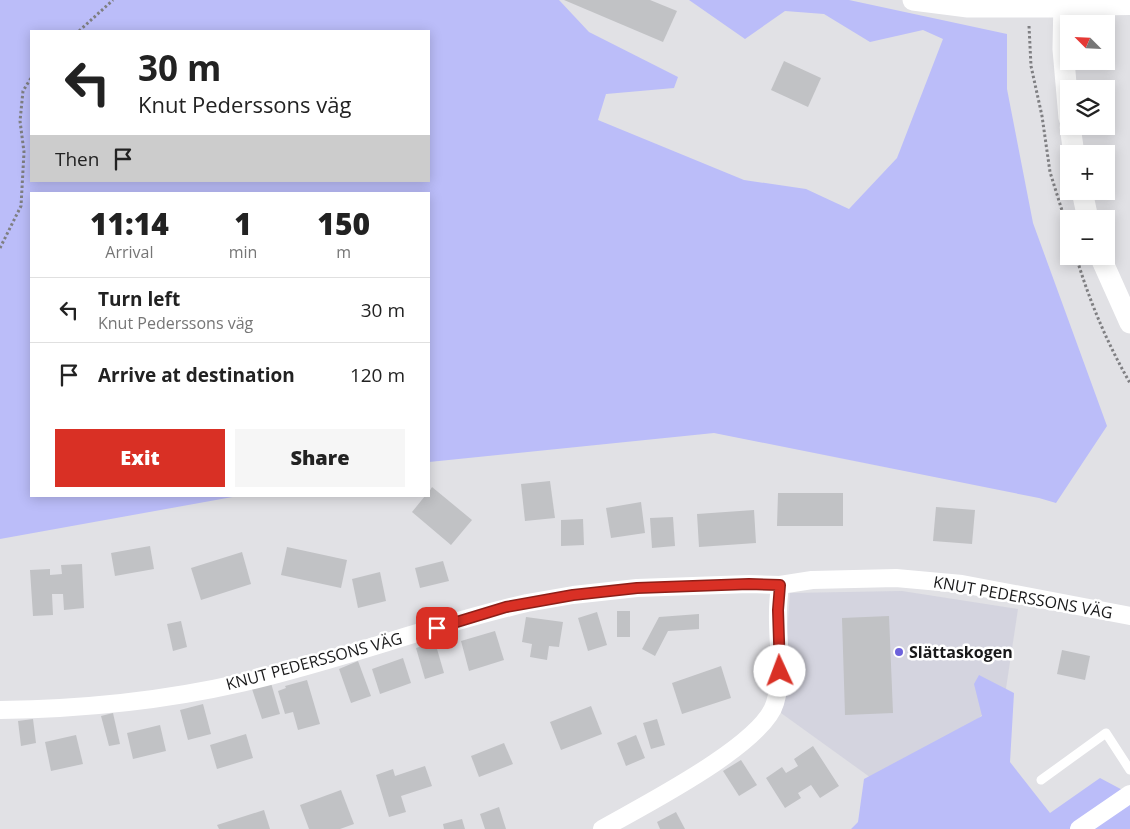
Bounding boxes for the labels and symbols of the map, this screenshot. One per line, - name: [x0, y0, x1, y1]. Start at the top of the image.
- north arrow: [1060, 15, 1115, 70]
- street label: KNUT PEDERSSONS VÄG: [932, 570, 1114, 624]
- pin: [416, 607, 458, 649]
- street label: KNUT PEDERSSONS VÄG: [223, 627, 405, 695]
- place label: Slättaskogen: [909, 641, 1013, 663]
- position arrow: [753, 644, 805, 696]
- marker: Slättaskogen: [893, 646, 905, 658]

